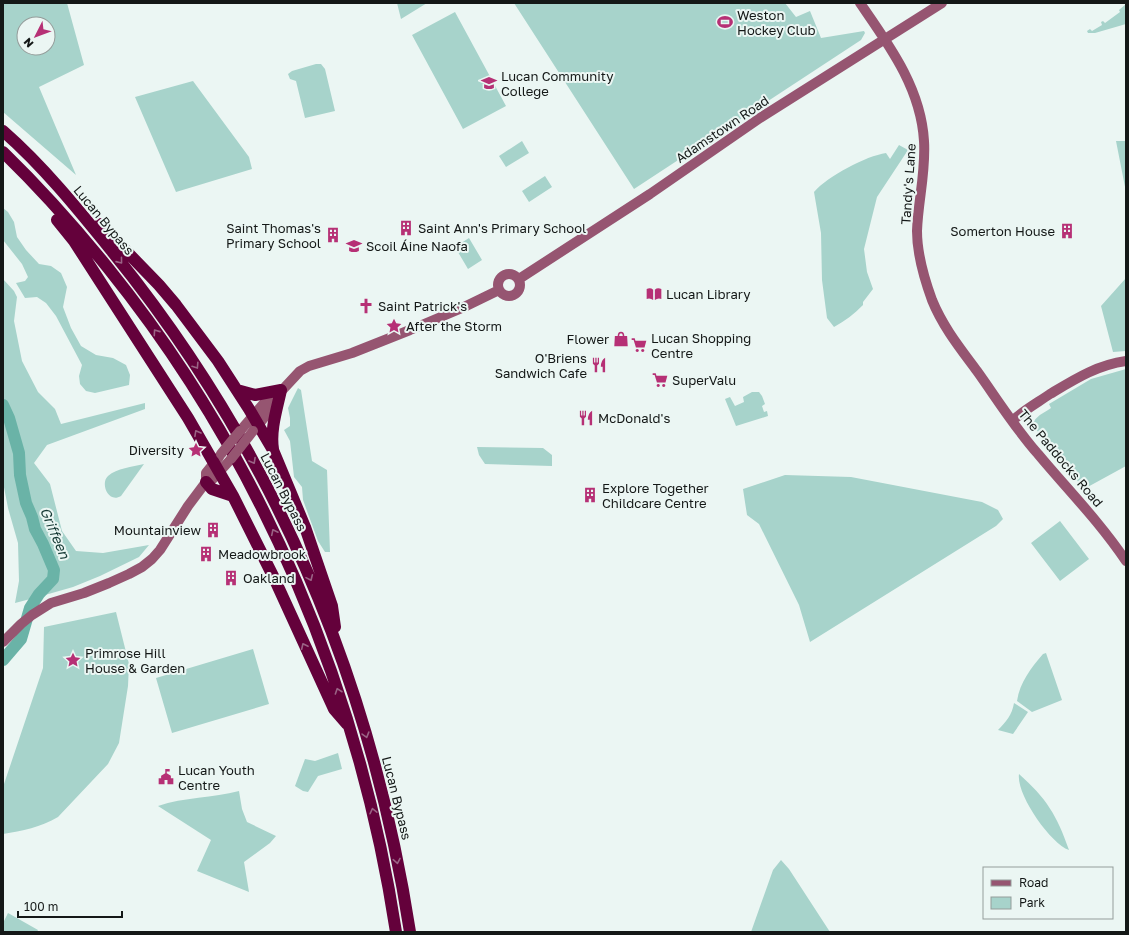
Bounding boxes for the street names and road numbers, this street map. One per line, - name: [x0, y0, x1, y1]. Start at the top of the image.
- street label: Adamstown Road: [672, 92, 772, 166]
- street label: Tandy's Lane: [897, 143, 919, 225]
- street label: Lucan Bypass: [70, 182, 138, 258]
- street label: The Paddocks Road: [1015, 406, 1107, 510]
- street label: Lucan Bypass: [257, 450, 311, 534]
- street label: Lucan Bypass: [379, 755, 415, 842]

